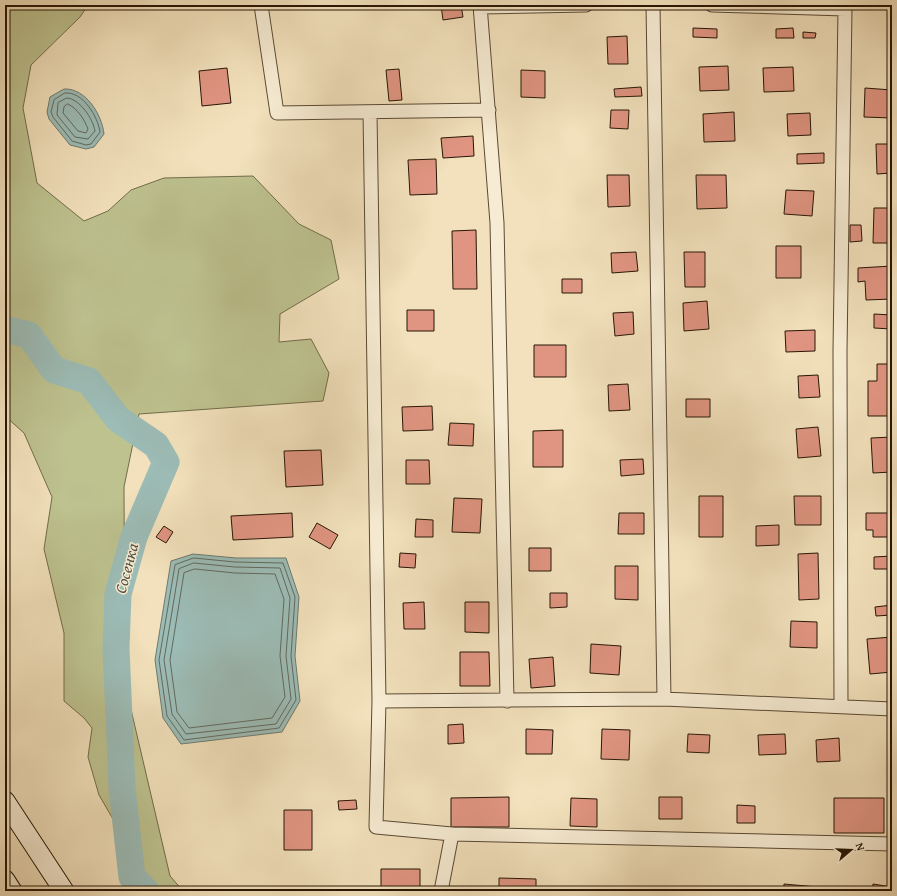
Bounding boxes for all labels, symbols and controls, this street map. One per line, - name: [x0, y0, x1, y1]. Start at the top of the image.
- water label: Сосенка: [108, 540, 144, 596]
- north arrow: [831, 830, 871, 870]
- text: N: [852, 841, 869, 853]

